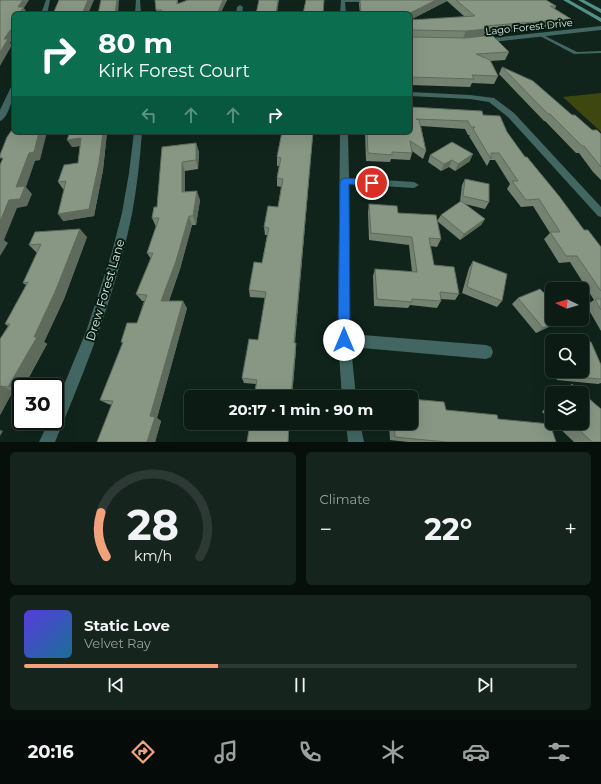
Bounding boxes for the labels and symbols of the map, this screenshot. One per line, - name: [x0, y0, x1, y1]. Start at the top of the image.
- street label: Lago Forest Drive: [485, 16, 573, 38]
- pin: [355, 166, 389, 200]
- street label: Drew Forest Lane: [82, 237, 128, 343]
- north arrow: [545, 282, 589, 326]
- position arrow: [323, 319, 365, 361]
- speed limit sign: 30: [12, 378, 64, 430]

